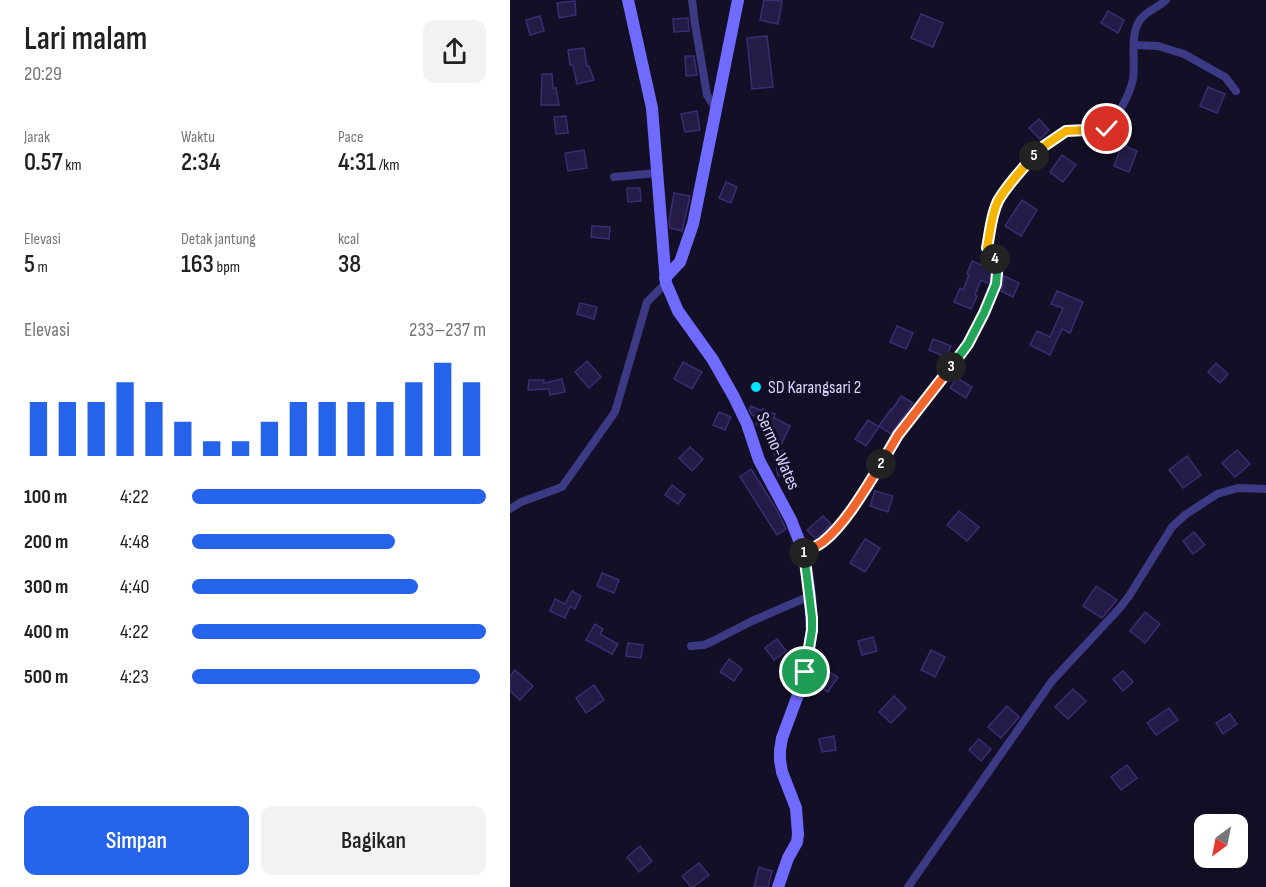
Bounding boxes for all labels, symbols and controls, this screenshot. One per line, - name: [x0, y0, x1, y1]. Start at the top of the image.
- text: Lari malam: [24, 19, 147, 59]
- button: share: [423, 20, 486, 83]
- text: 20:29: [24, 62, 62, 86]
- pin: [1081, 103, 1132, 154]
- icon: check: [1090, 112, 1123, 145]
- text: Jarak: [24, 128, 50, 147]
- text: Waktu: [181, 128, 215, 147]
- text: Pace: [338, 128, 363, 147]
- pin: 5: [1019, 141, 1049, 171]
- text: 5: [1030, 146, 1038, 165]
- text: 0.57: [24, 147, 63, 178]
- text: 2:34: [181, 147, 221, 178]
- text: 4:31: [338, 147, 376, 178]
- text: km: [63, 156, 82, 175]
- text: /km: [376, 156, 399, 175]
- text: Elevasi: [24, 230, 61, 249]
- text: Detak jantung: [181, 230, 256, 249]
- text: kcal: [338, 230, 359, 249]
- pin: 4: [980, 244, 1010, 274]
- text: 5: [24, 249, 35, 280]
- text: 163: [181, 249, 214, 280]
- text: 38: [338, 249, 361, 280]
- text: 4: [991, 249, 999, 268]
- text: m: [35, 258, 48, 277]
- text: bpm: [214, 258, 240, 277]
- text: Elevasi: [24, 318, 70, 342]
- text: 233–237 m: [409, 318, 486, 342]
- pin: 3: [936, 352, 966, 382]
- text: 3: [947, 357, 955, 376]
- place label: SD Karangsari 2: [768, 377, 861, 398]
- marker: SD Karangsari 2: [749, 380, 763, 394]
- street label: Sermo-Wates: [752, 409, 804, 493]
- pin: 2: [866, 449, 896, 479]
- text: 2: [877, 454, 885, 473]
- text: 100 m: [24, 485, 67, 509]
- text: 4:22: [120, 485, 149, 509]
- text: 200 m: [24, 530, 68, 554]
- text: 4:48: [120, 530, 149, 554]
- pin: 1: [789, 538, 819, 568]
- text: 1: [801, 543, 807, 562]
- text: 300 m: [24, 575, 68, 599]
- text: 4:40: [120, 575, 149, 599]
- text: 400 m: [24, 620, 69, 644]
- text: 4:22: [120, 620, 149, 644]
- pin: [779, 646, 830, 697]
- icon: arrive: [788, 655, 821, 688]
- text: 500 m: [24, 665, 68, 689]
- text: 4:23: [120, 665, 149, 689]
- button: Simpan: [24, 806, 249, 875]
- button: Bagikan: [261, 806, 486, 875]
- north arrow: [1194, 814, 1248, 868]
- map controls: [1194, 814, 1248, 868]

